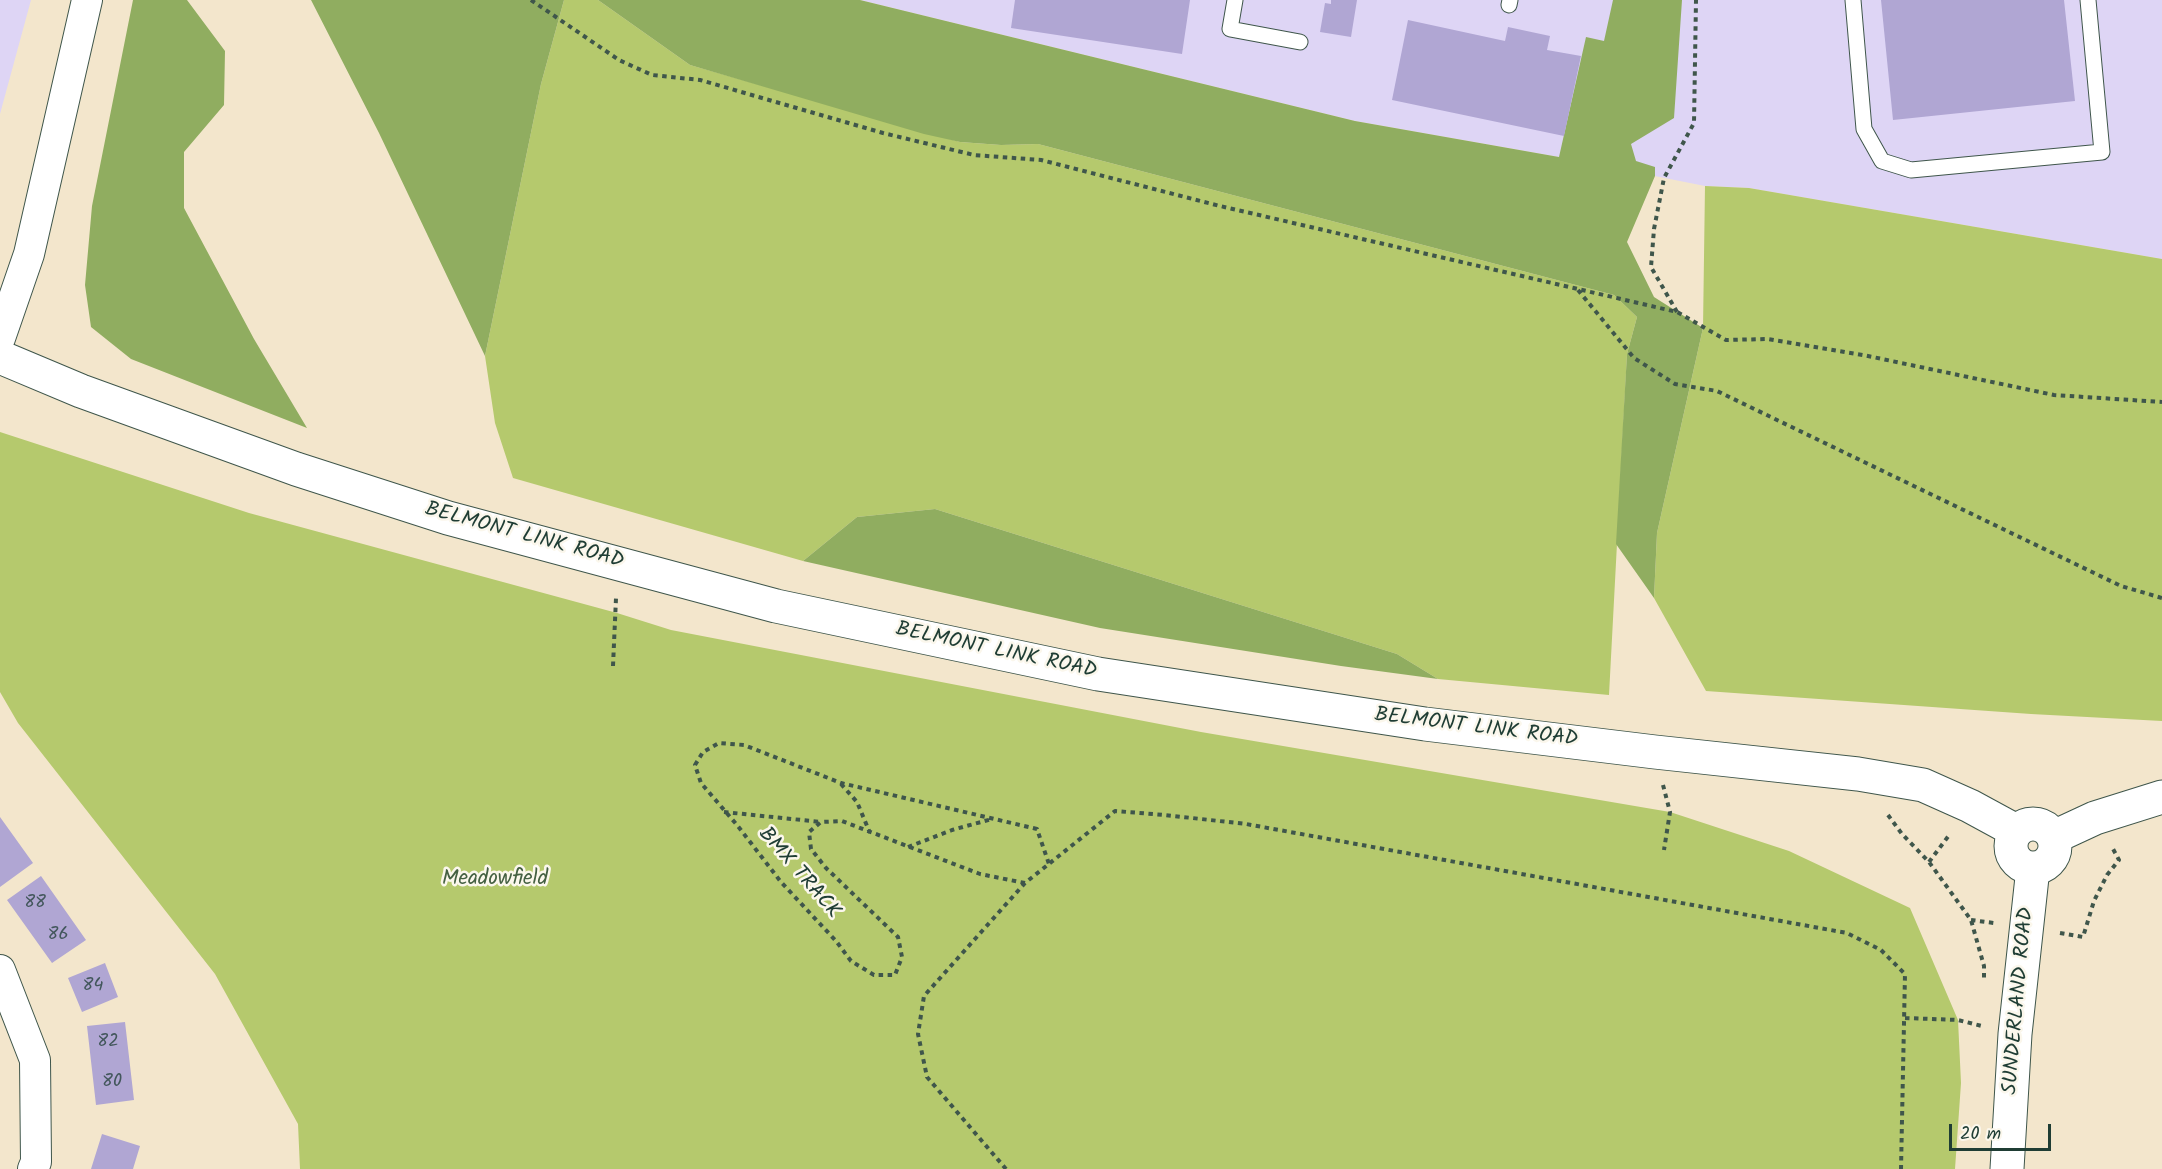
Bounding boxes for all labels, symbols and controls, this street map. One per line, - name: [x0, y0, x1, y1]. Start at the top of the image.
- street label: BELMONT LINK ROAD: [422, 498, 626, 576]
- street label: BELMONT LINK ROAD: [893, 618, 1099, 686]
- street label: BELMONT LINK ROAD: [1373, 704, 1579, 754]
- street label: BMX TRACK: [752, 823, 844, 925]
- park label: Meadowfield: [442, 867, 548, 893]
- house number: 88: [24, 893, 46, 915]
- street label: SUNDERLAND ROAD: [1999, 906, 2041, 1096]
- house number: 86: [48, 925, 68, 947]
- house number: 84: [83, 976, 103, 998]
- house number: 82: [97, 1032, 119, 1054]
- house number: 80: [102, 1072, 122, 1094]
- scale bar: [1952, 1112, 2054, 1150]
- text: 20 m: [1960, 1120, 2001, 1149]

